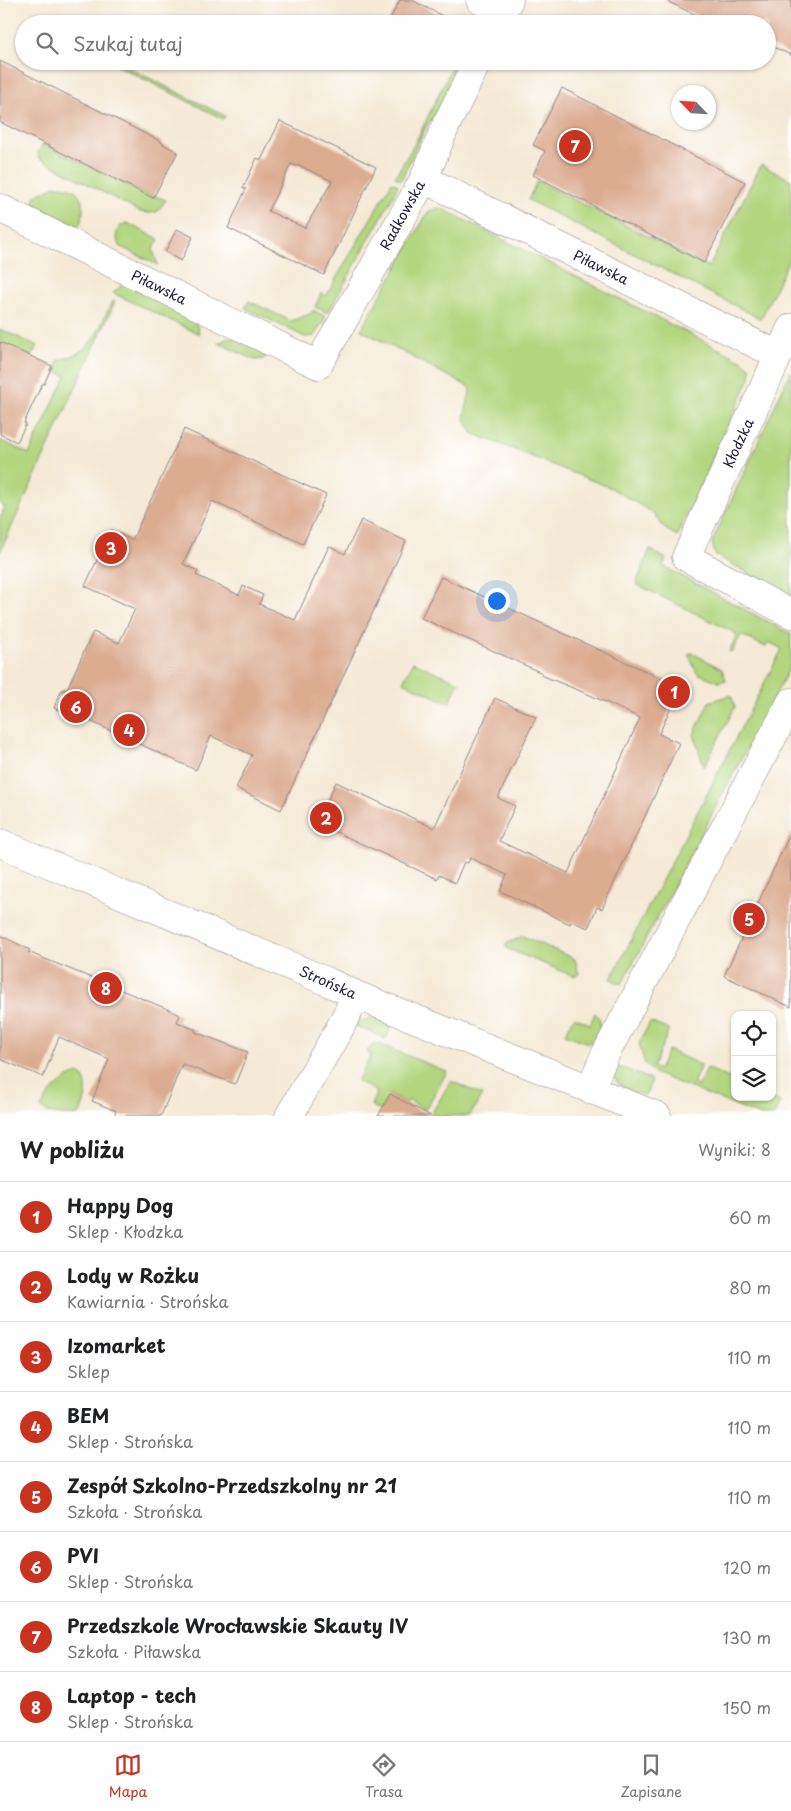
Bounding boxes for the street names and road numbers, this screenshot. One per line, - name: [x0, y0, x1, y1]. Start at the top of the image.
- street label: Radkowska: [374, 176, 430, 254]
- street label: Piławska: [570, 245, 633, 290]
- street label: Piławska: [128, 265, 191, 310]
- street label: Kłodzka: [717, 415, 759, 471]
- street label: Strońska: [296, 960, 360, 1004]

